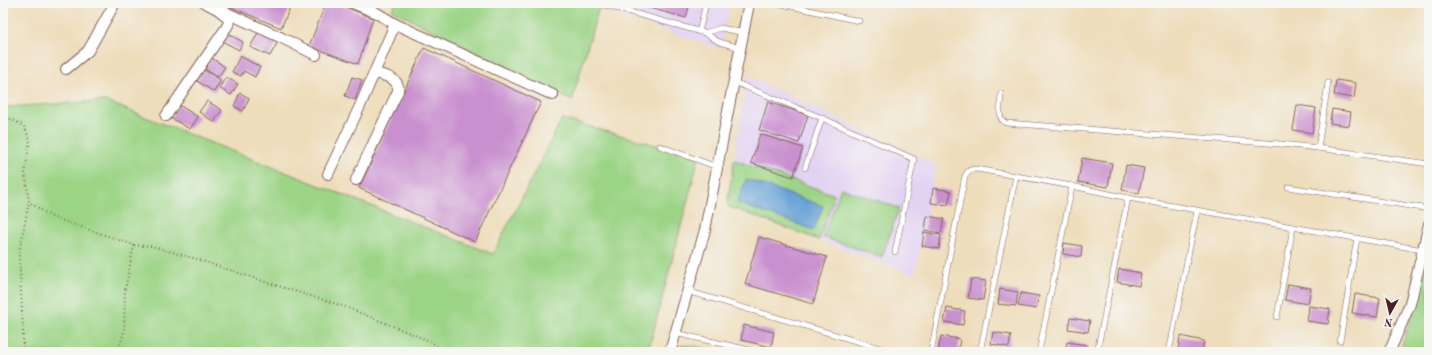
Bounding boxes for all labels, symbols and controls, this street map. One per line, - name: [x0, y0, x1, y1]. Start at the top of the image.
- north arrow: [1370, 293, 1410, 333]
- text: N: [1383, 315, 1394, 327]

